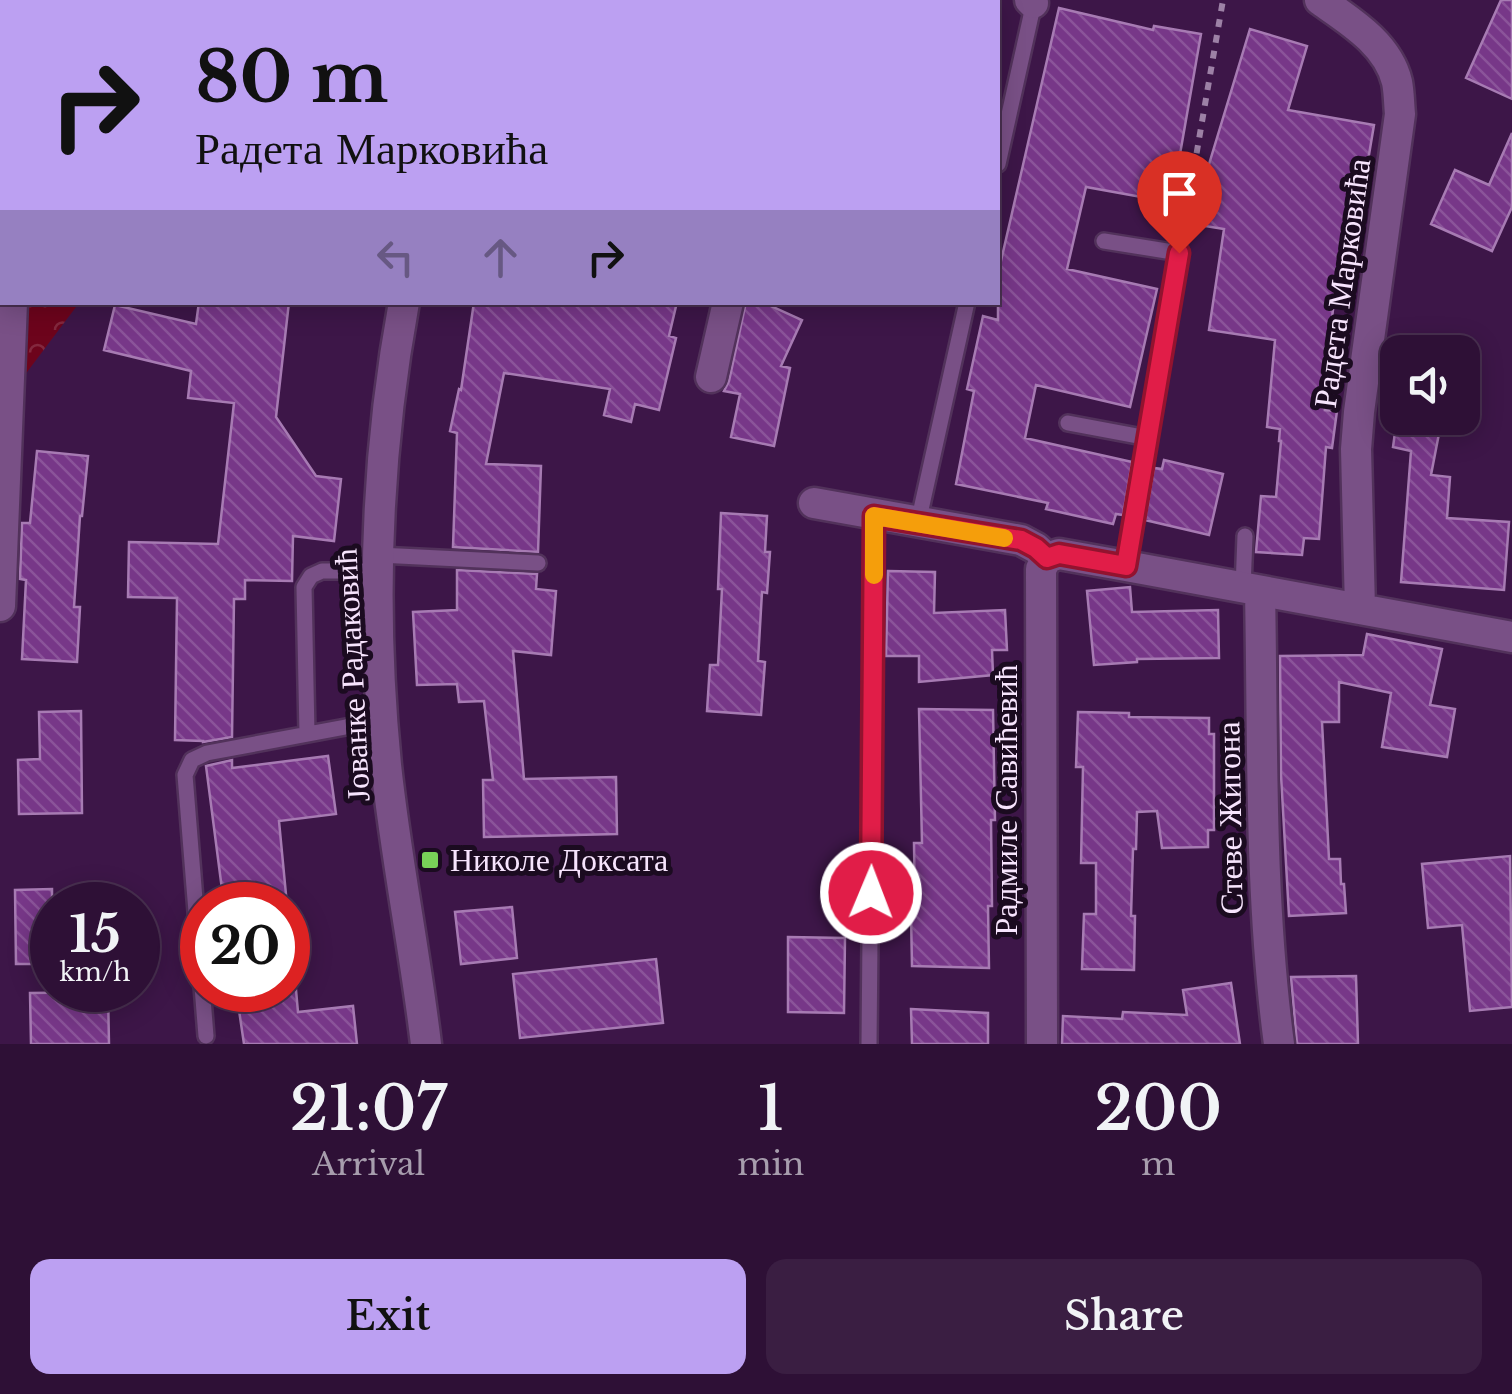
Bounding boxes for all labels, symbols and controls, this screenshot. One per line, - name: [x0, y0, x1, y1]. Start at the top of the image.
- text: 80 m: [195, 34, 388, 121]
- icon: right: [30, 40, 160, 170]
- text: Радета Марковића: [195, 120, 548, 176]
- pin: [1137, 151, 1222, 254]
- street label: Радета Марковића: [1305, 156, 1379, 410]
- icon: arrive: [1152, 166, 1207, 221]
- icon: left: [368, 230, 423, 285]
- icon: ahead: [473, 230, 528, 285]
- icon: right: [578, 230, 633, 285]
- map controls: [1380, 335, 1480, 435]
- button: sound: [1380, 335, 1480, 435]
- street label: Јованке Радаковић: [325, 548, 379, 802]
- street label: Радмиле Савићевић: [986, 664, 1026, 936]
- street label: Стеве Жигона: [1208, 721, 1252, 915]
- place label: Николе Доксата: [450, 840, 668, 880]
- position arrow: [819, 841, 923, 945]
- marker: Николе Доксата: [419, 849, 441, 871]
- speed limit sign: 20: [180, 882, 310, 1012]
- text: 15: [69, 903, 121, 966]
- text: km/h: [60, 957, 130, 988]
- text: 21:07: [290, 1072, 447, 1146]
- text: 1: [758, 1072, 784, 1146]
- text: 200: [1094, 1072, 1222, 1146]
- text: Arrival: [312, 1144, 425, 1184]
- text: min: [737, 1144, 804, 1184]
- text: m: [1141, 1144, 1175, 1184]
- button: Exit: [30, 1259, 746, 1374]
- button: Share: [766, 1259, 1482, 1374]

